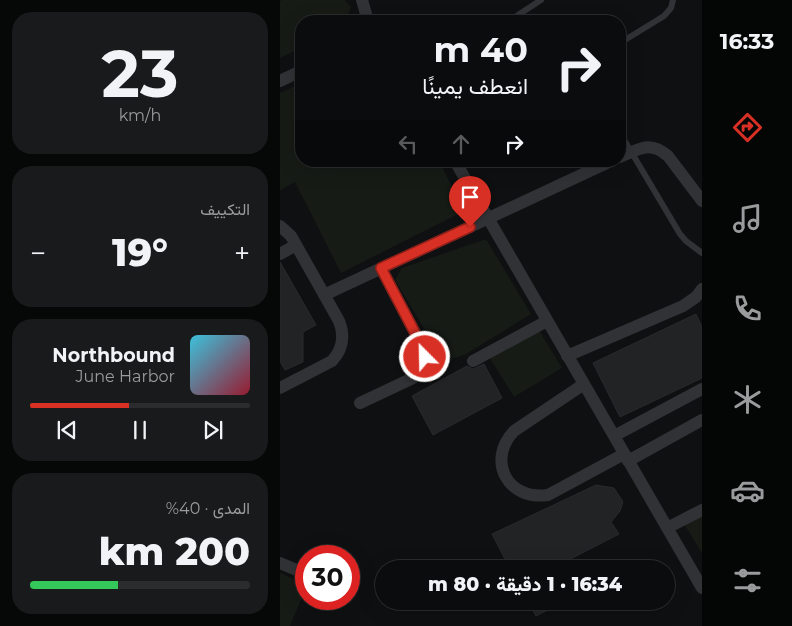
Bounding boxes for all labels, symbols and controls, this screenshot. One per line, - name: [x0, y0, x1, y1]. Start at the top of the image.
- text: 40 m: [433, 28, 528, 71]
- text: 16:33: [720, 28, 774, 55]
- text: 23: [102, 34, 178, 113]
- icon: right: [546, 35, 611, 100]
- text: انعطف يمينًا: [422, 73, 528, 100]
- text: km/h: [119, 106, 161, 125]
- icon: directions: [730, 110, 765, 145]
- icon: left: [394, 130, 422, 158]
- icon: ahead: [447, 130, 475, 158]
- icon: right: [500, 130, 528, 158]
- pin: [449, 176, 491, 227]
- icon: arrive: [456, 183, 484, 211]
- text: التكييف: [200, 200, 250, 219]
- icon: music: [730, 201, 765, 236]
- text: 19°: [112, 229, 168, 276]
- text: −: [30, 236, 46, 270]
- text: +: [234, 236, 250, 270]
- icon: phone: [730, 291, 765, 326]
- position arrow: [398, 330, 450, 382]
- text: Northbound: [52, 344, 175, 367]
- text: June Harbor: [76, 367, 175, 386]
- icon: climate: [730, 382, 765, 417]
- icon: previous: [53, 416, 81, 444]
- icon: pause: [126, 416, 154, 444]
- icon: next: [199, 416, 227, 444]
- icon: car: [730, 473, 765, 508]
- text: المدى · 40%: [166, 499, 250, 518]
- text: 200 km: [99, 528, 250, 575]
- speed limit sign: 30: [295, 545, 360, 610]
- icon: filters: [730, 563, 765, 598]
- text: 16:34 · 1 دقيقة · 80 m: [428, 573, 622, 596]

